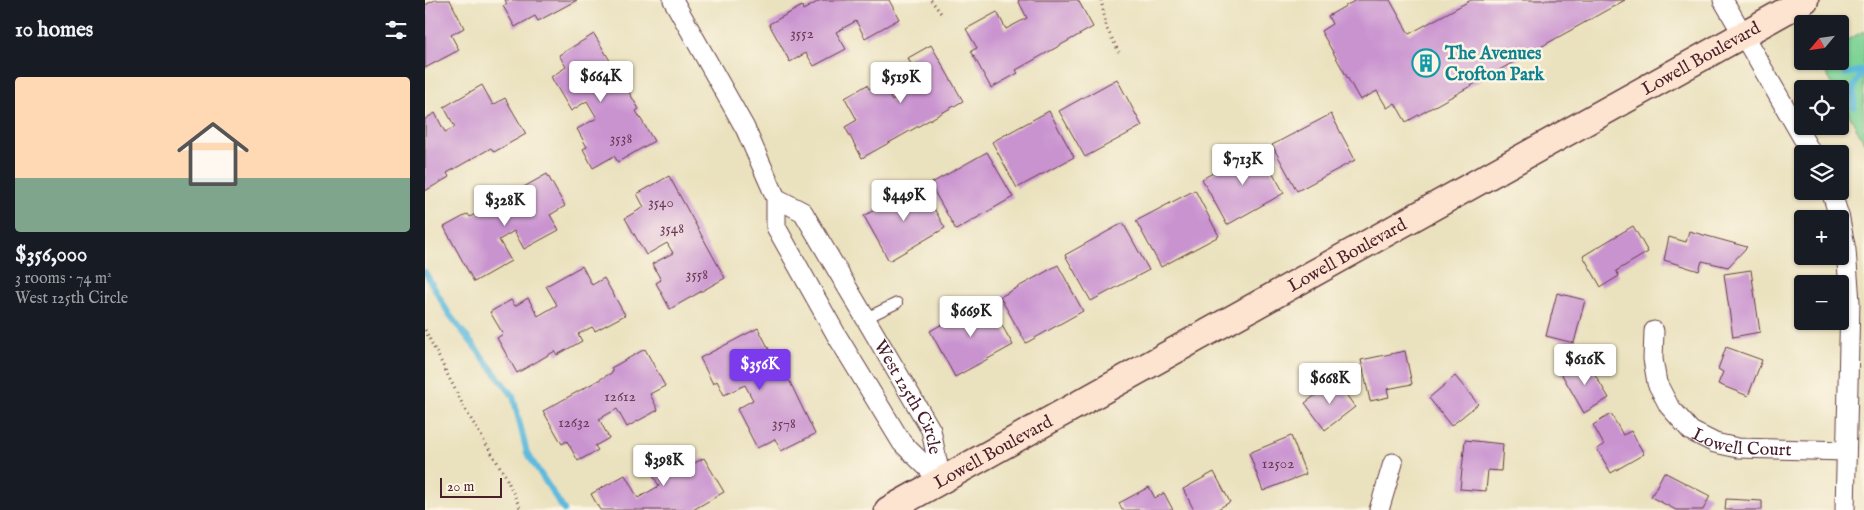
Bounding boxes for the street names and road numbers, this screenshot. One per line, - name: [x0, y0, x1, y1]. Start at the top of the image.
- street label: Lowell Boulevard: [1638, 17, 1765, 101]
- street label: Lowell Boulevard: [1284, 214, 1411, 298]
- street label: West 125th Circle: [868, 336, 946, 457]
- street label: Lowell Boulevard: [930, 411, 1057, 495]
- street label: Lowell Court: [1688, 423, 1792, 462]

